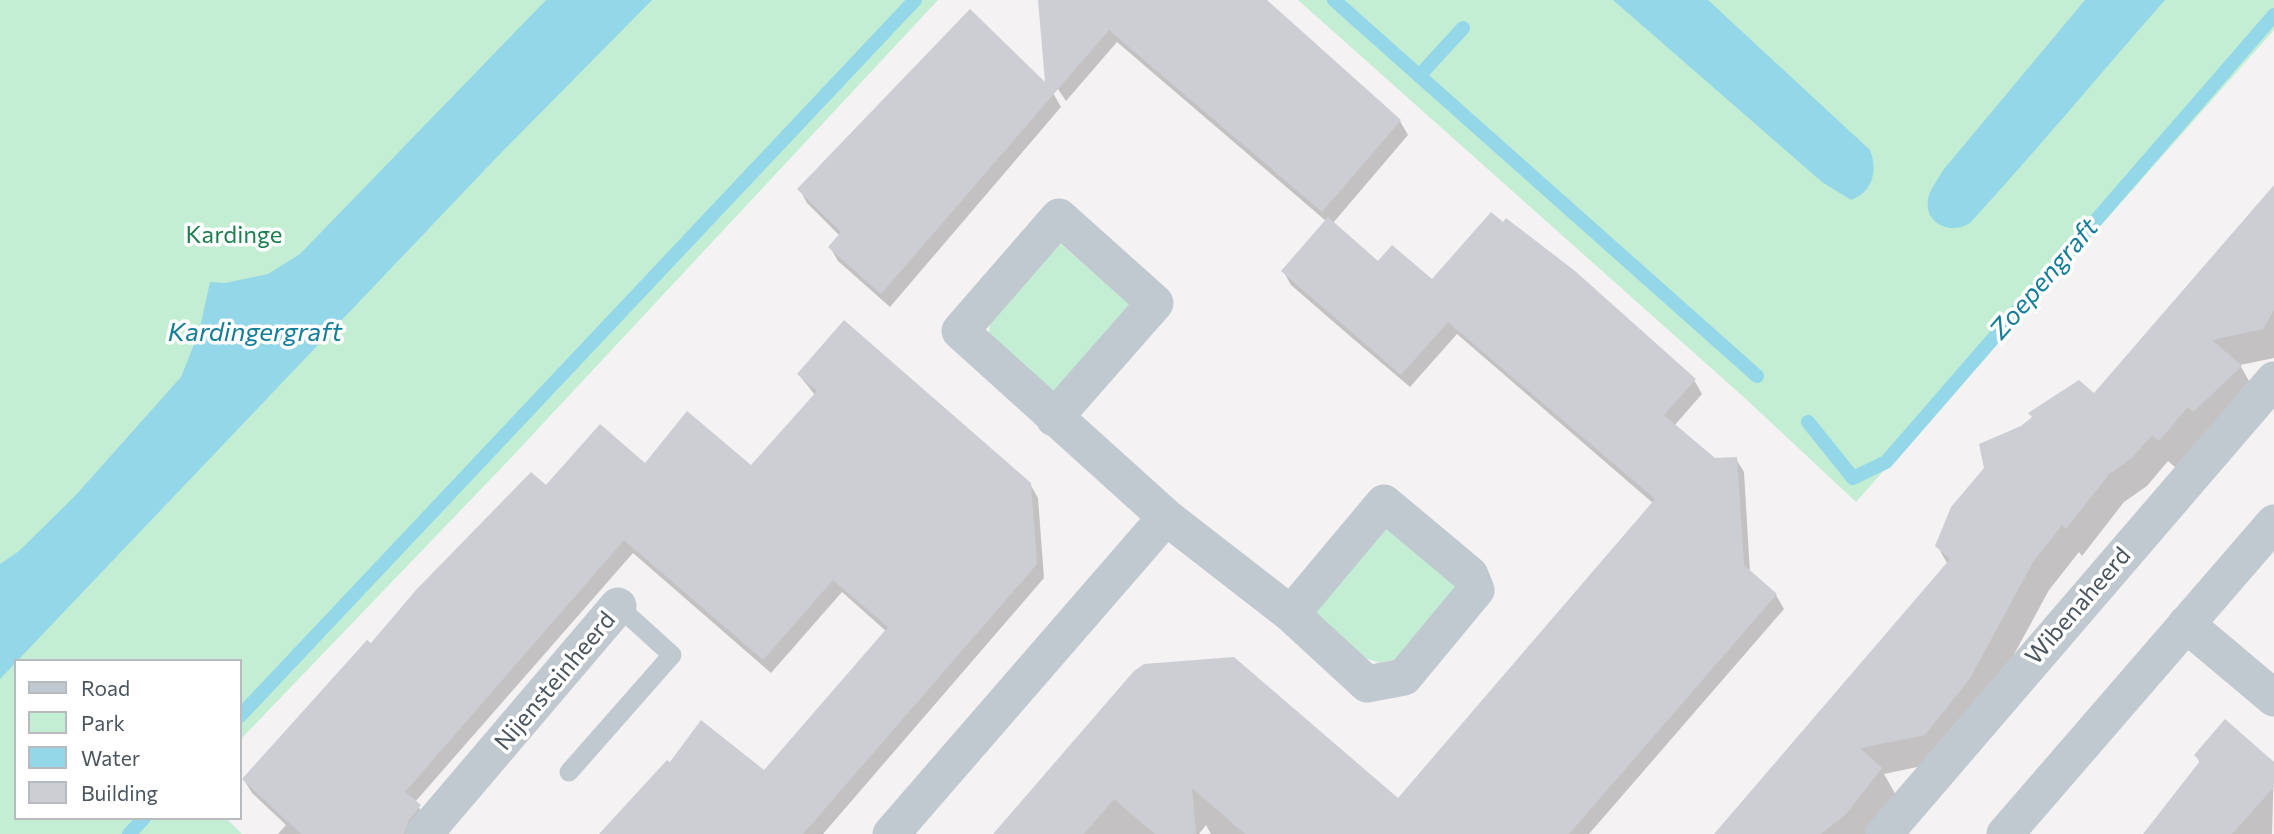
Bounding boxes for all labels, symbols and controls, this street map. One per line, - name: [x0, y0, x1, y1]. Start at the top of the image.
- water label: Zoepengraft: [1983, 212, 2105, 346]
- park label: Kardinge: [185, 221, 283, 249]
- water label: Kardingergraft: [168, 316, 342, 348]
- street label: Wibenaheerd: [2019, 541, 2137, 671]
- street label: Nijensteinheerd: [489, 606, 621, 756]
- legend: [14, 659, 242, 820]
- text: Road: [81, 675, 130, 700]
- text: Park: [81, 710, 125, 735]
- text: Water: [81, 745, 140, 770]
- text: Building: [81, 780, 158, 805]

